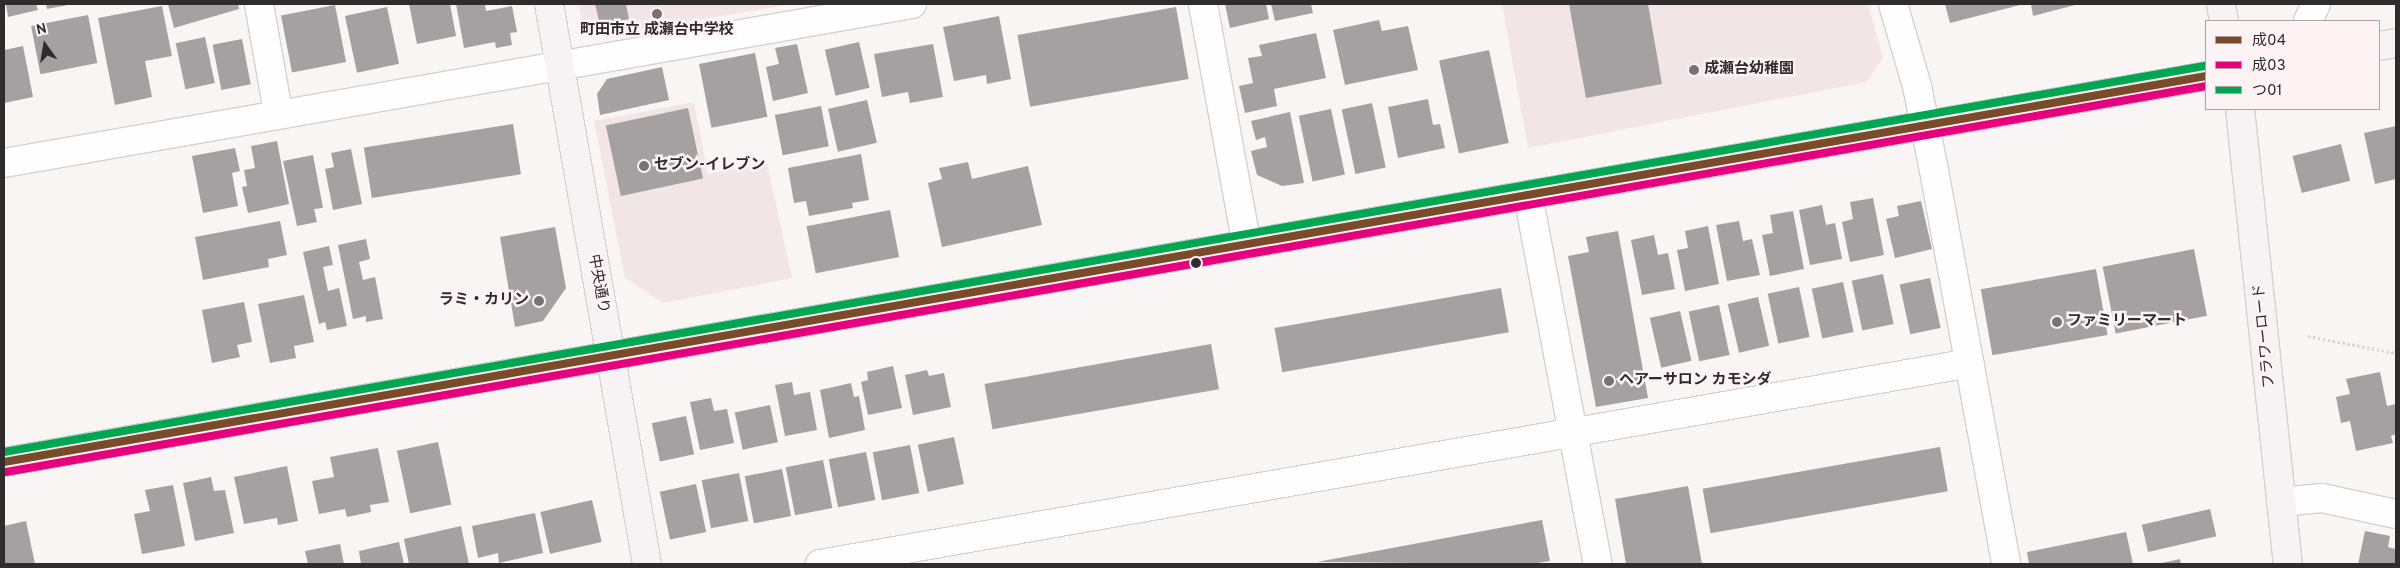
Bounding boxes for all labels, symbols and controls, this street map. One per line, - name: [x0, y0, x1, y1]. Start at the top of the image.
- marker: 町田市立 成瀬台中学校: [651, 8, 663, 20]
- north arrow: [20, 20, 70, 70]
- text: N: [35, 20, 48, 39]
- legend: [2205, 20, 2380, 110]
- place label: 町田市立 成瀬台中学校: [580, 22, 734, 40]
- text: 成04: [2252, 32, 2286, 51]
- text: 成03: [2252, 57, 2286, 76]
- place label: 成瀬台幼稚園: [1704, 61, 1794, 79]
- marker: 成瀬台幼稚園: [1688, 64, 1700, 76]
- text: つ01: [2252, 82, 2282, 101]
- place label: セブン-イレブン: [654, 157, 765, 175]
- marker: セブン-イレブン: [638, 160, 650, 172]
- street label: 中央通り: [584, 253, 612, 315]
- unlabelled marker: [1191, 258, 1201, 268]
- street label: フラワーロード: [2251, 283, 2279, 389]
- place label: ラミ・カリン: [439, 292, 529, 310]
- marker: ラミ・カリン: [533, 295, 545, 307]
- place label: ファミリーマート: [2067, 313, 2187, 331]
- marker: ファミリーマート: [2051, 316, 2063, 328]
- place label: ヘアーサロン カモシダ: [1619, 372, 1772, 390]
- marker: ヘアーサロン カモシダ: [1603, 375, 1615, 387]

